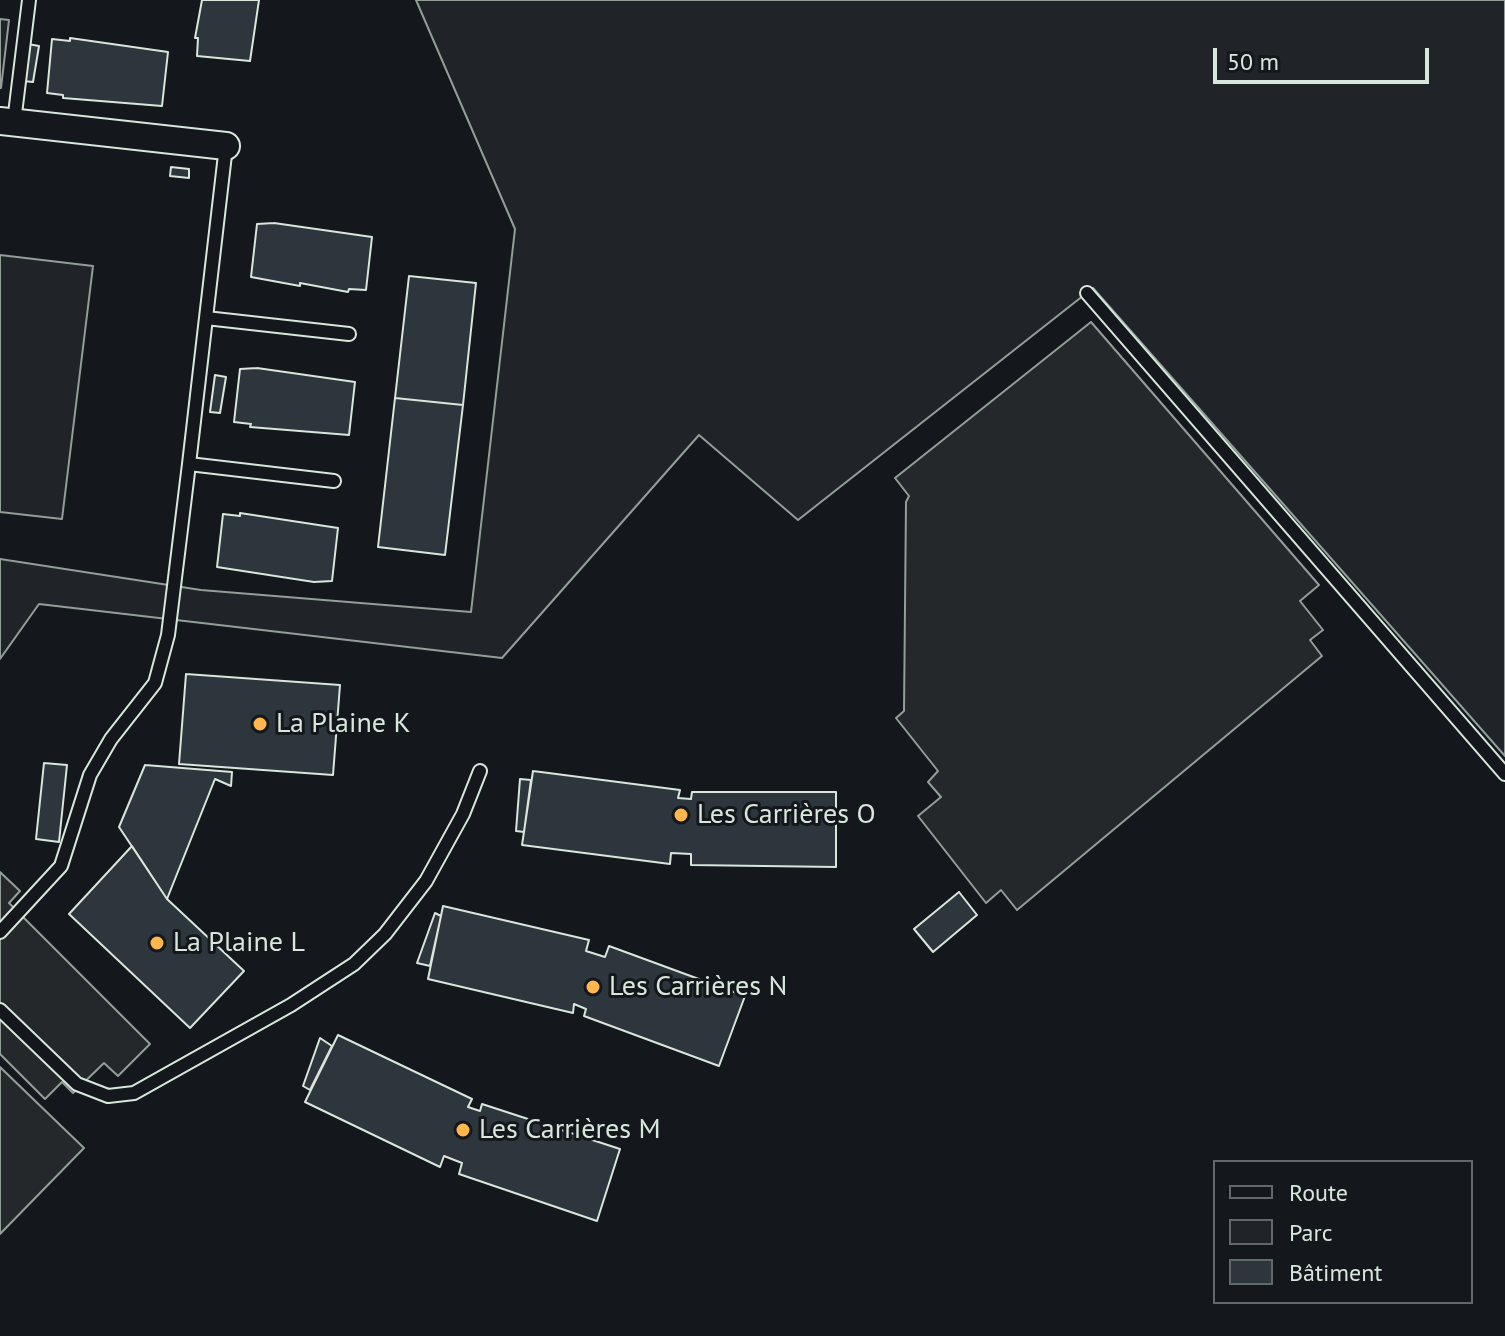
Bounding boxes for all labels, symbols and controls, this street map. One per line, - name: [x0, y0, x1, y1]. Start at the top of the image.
- scale bar: [1217, 32, 1433, 82]
- text: 50 m: [1227, 46, 1279, 77]
- place label: La Plaine K: [276, 707, 411, 741]
- marker: La Plaine K: [251, 715, 269, 733]
- place label: Les Carrières O: [697, 798, 876, 832]
- marker: Les Carrières O: [672, 806, 690, 824]
- place label: La Plaine L: [173, 926, 305, 960]
- marker: La Plaine L: [148, 934, 166, 952]
- place label: Les Carrières N: [609, 970, 787, 1004]
- marker: Les Carrières N: [584, 978, 602, 996]
- place label: Les Carrières M: [479, 1113, 661, 1147]
- marker: Les Carrières M: [454, 1121, 472, 1139]
- legend: [1213, 1160, 1473, 1304]
- text: Route: [1289, 1177, 1348, 1208]
- text: Parc: [1289, 1217, 1332, 1248]
- text: Bâtiment: [1289, 1257, 1382, 1288]

